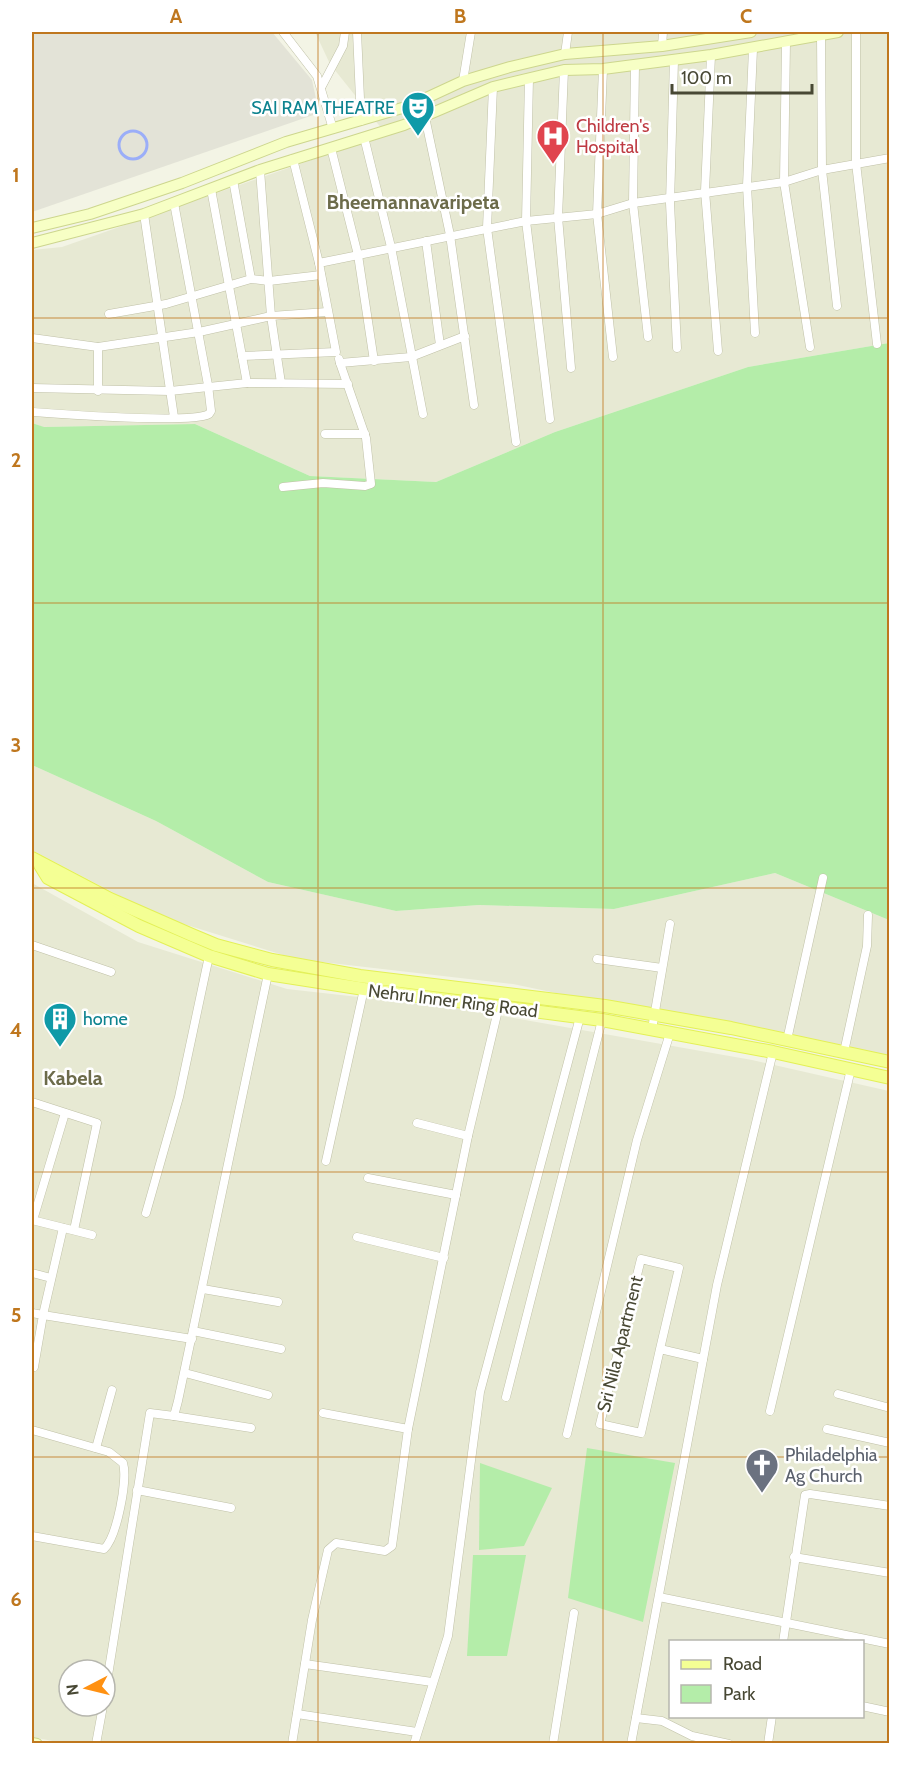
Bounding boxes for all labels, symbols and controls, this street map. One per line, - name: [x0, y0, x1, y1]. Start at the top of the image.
- text: A: [170, 4, 183, 28]
- text: B: [454, 4, 466, 28]
- text: C: [740, 4, 752, 28]
- scale bar: [672, 57, 812, 95]
- text: 100 m: [681, 67, 732, 89]
- theatre icon: SAI RAM THEATRE: [400, 90, 436, 137]
- place label: SAI RAM THEATRE: [251, 97, 395, 119]
- place label: Children's Hospital: [576, 115, 650, 158]
- hospital icon: Children's Hospital: [535, 118, 571, 165]
- text: 1: [12, 163, 20, 187]
- district label: Bheemannavaripeta: [327, 190, 499, 214]
- text: 2: [11, 448, 21, 472]
- text: 3: [11, 733, 21, 757]
- street label: Nehru Inner Ring Road: [367, 980, 539, 1022]
- building icon: home: [42, 1001, 78, 1048]
- place label: home: [83, 1008, 128, 1030]
- text: 4: [10, 1018, 22, 1042]
- district label: Kabela: [43, 1066, 103, 1090]
- street label: Sri Nila Apartment: [592, 1274, 648, 1414]
- text: 5: [11, 1303, 21, 1327]
- place label: Philadelphia Ag Church: [785, 1444, 878, 1487]
- church icon: Philadelphia Ag Church: [744, 1447, 780, 1494]
- text: 6: [10, 1587, 22, 1611]
- legend: [669, 1640, 864, 1718]
- text: Road: [723, 1653, 762, 1675]
- north arrow: [57, 1658, 117, 1718]
- text: N: [62, 1683, 83, 1697]
- text: Park: [723, 1683, 756, 1705]

